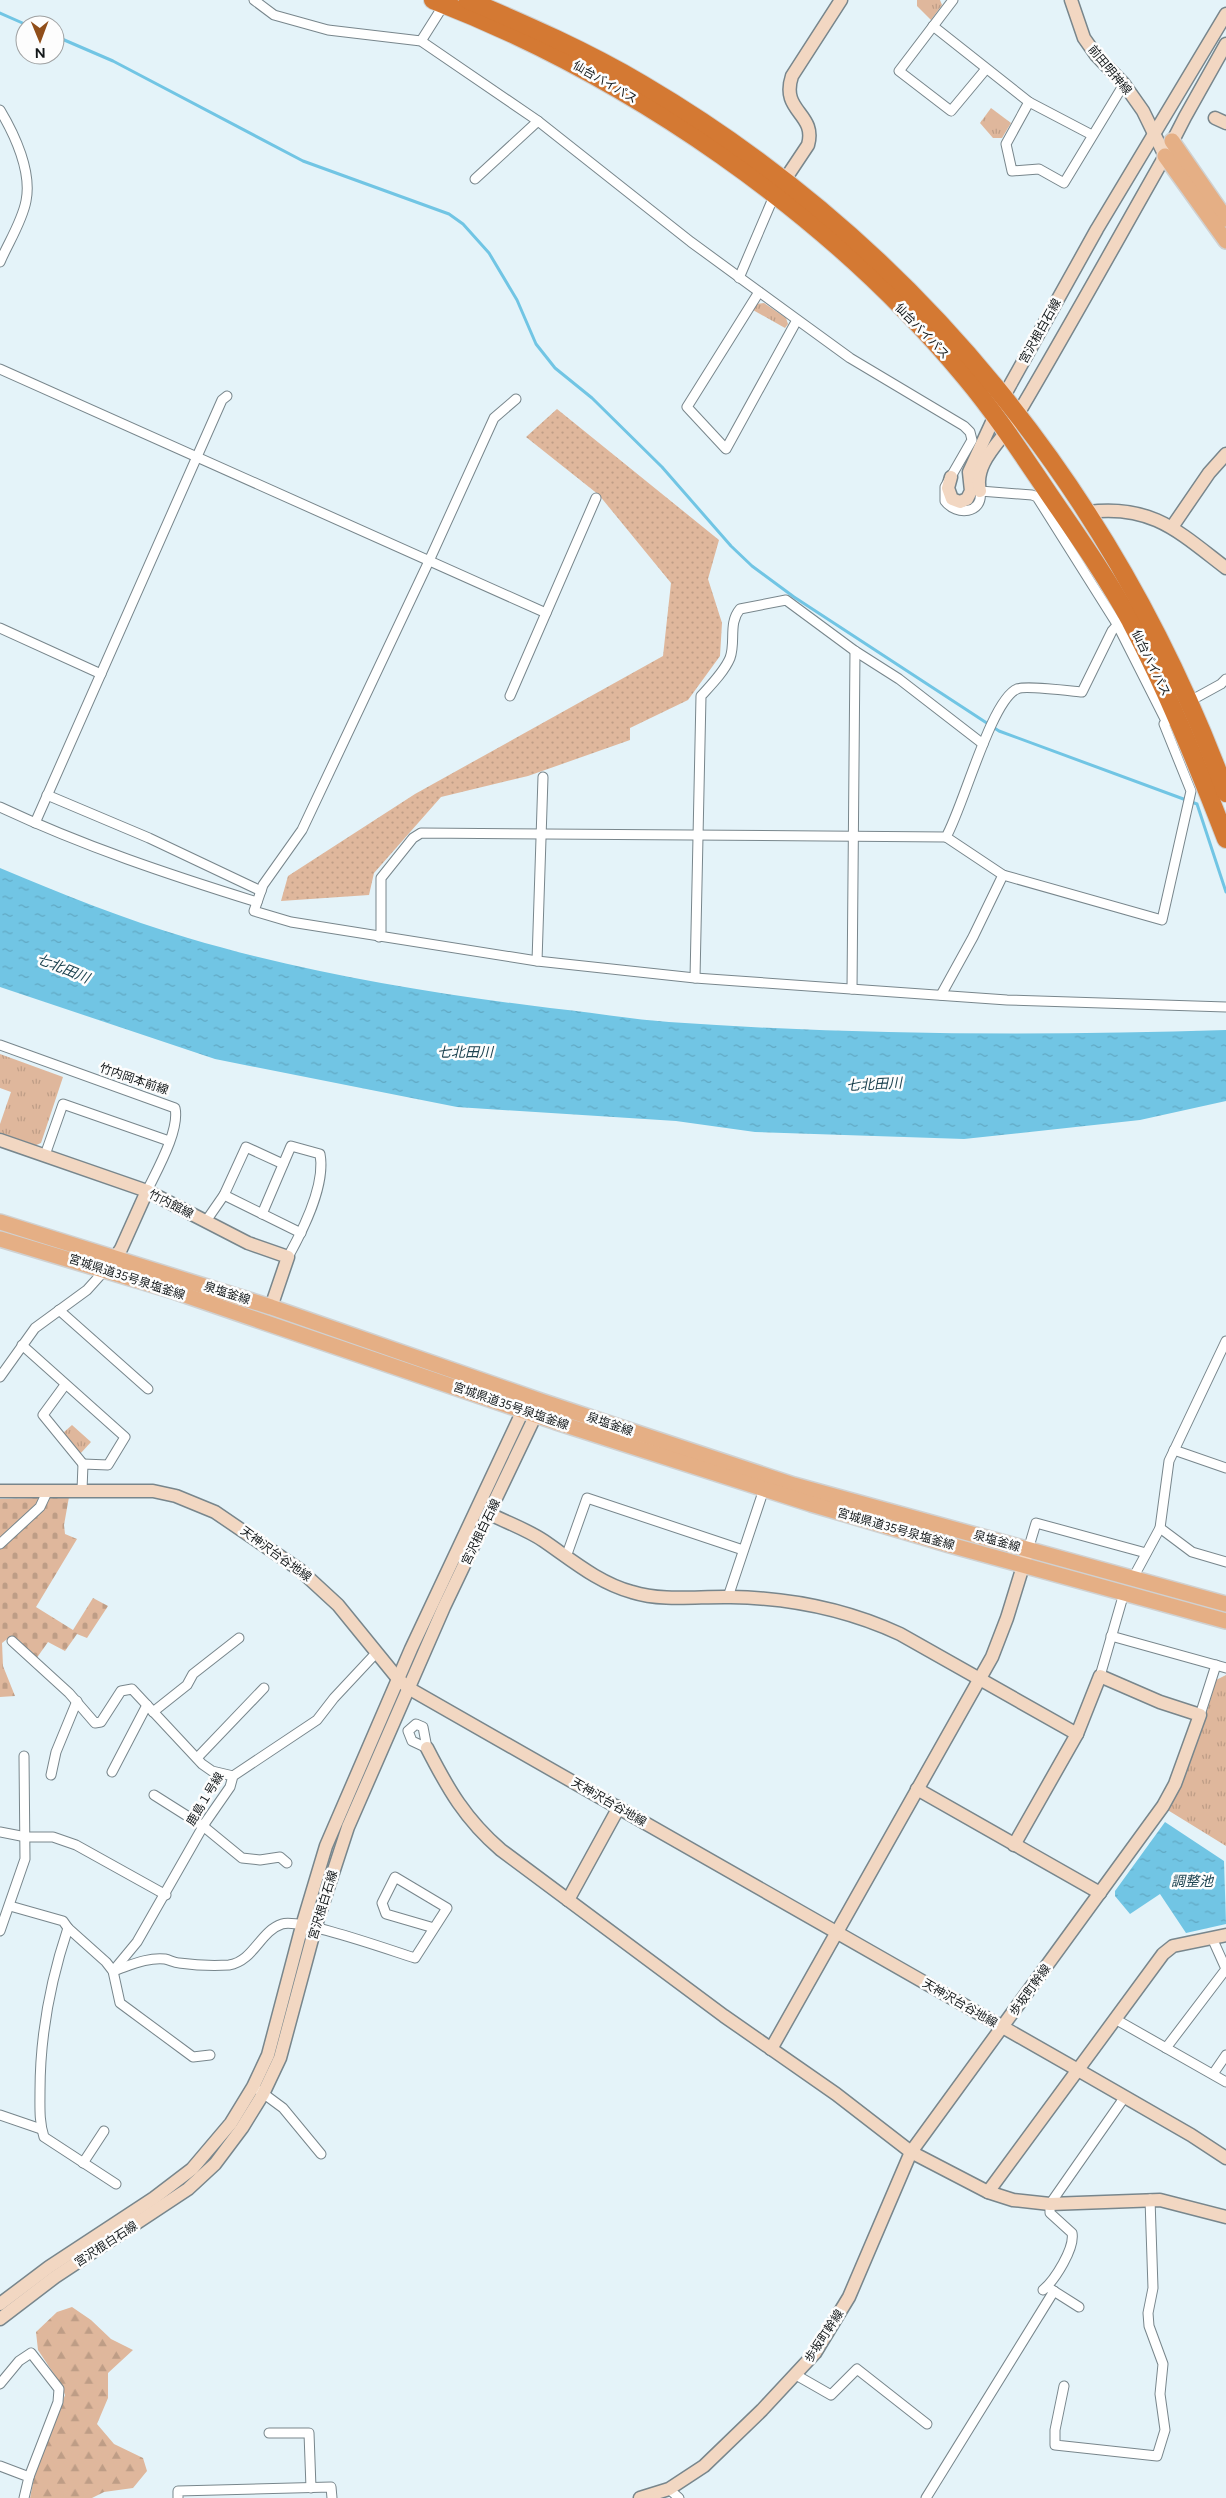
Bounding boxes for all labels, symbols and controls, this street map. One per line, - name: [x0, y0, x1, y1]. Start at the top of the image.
- north arrow: [15, 15, 65, 65]
- street label: 前田明神線: [1085, 43, 1135, 97]
- text: N: [35, 44, 46, 61]
- street label: 仙台バイパス: [570, 58, 640, 106]
- street label: 宮沢根白石線: [1016, 296, 1064, 366]
- street label: 仙台バイパス: [892, 300, 952, 362]
- street label: 仙台バイパス: [1129, 628, 1173, 698]
- water label: 七北田川: [34, 950, 94, 988]
- water label: 七北田川: [437, 1044, 495, 1061]
- street label: 竹内岡本前線: [98, 1061, 170, 1097]
- water label: 七北田川: [846, 1074, 904, 1094]
- street label: 竹内館線: [146, 1187, 196, 1221]
- street label: 宮城県道35号泉塩釜線: [67, 1252, 187, 1302]
- street label: 泉塩釜線: [202, 1279, 252, 1307]
- street label: 宮城県道35号泉塩釜線: [451, 1380, 571, 1432]
- street label: 泉塩釜線: [585, 1410, 635, 1438]
- street label: 宮沢根白石線: [459, 1497, 503, 1567]
- street label: 宮城県道35号泉塩釜線: [836, 1506, 956, 1552]
- street label: 天神沢台谷地線: [238, 1524, 314, 1584]
- street label: 泉塩釜線: [972, 1528, 1022, 1554]
- street label: 鹿島１号線: [184, 1770, 226, 1828]
- street label: 天神沢台谷地線: [569, 1775, 649, 1829]
- street label: 宮沢根白石線: [306, 1869, 340, 1941]
- water label: 調整池: [1171, 1873, 1215, 1890]
- street label: 歩坂町幹線: [1007, 1962, 1053, 2018]
- street label: 天神沢台谷地線: [920, 1976, 1000, 2030]
- street label: 宮沢根白石線: [72, 2219, 140, 2269]
- street label: 歩坂町幹線: [802, 2307, 846, 2365]

